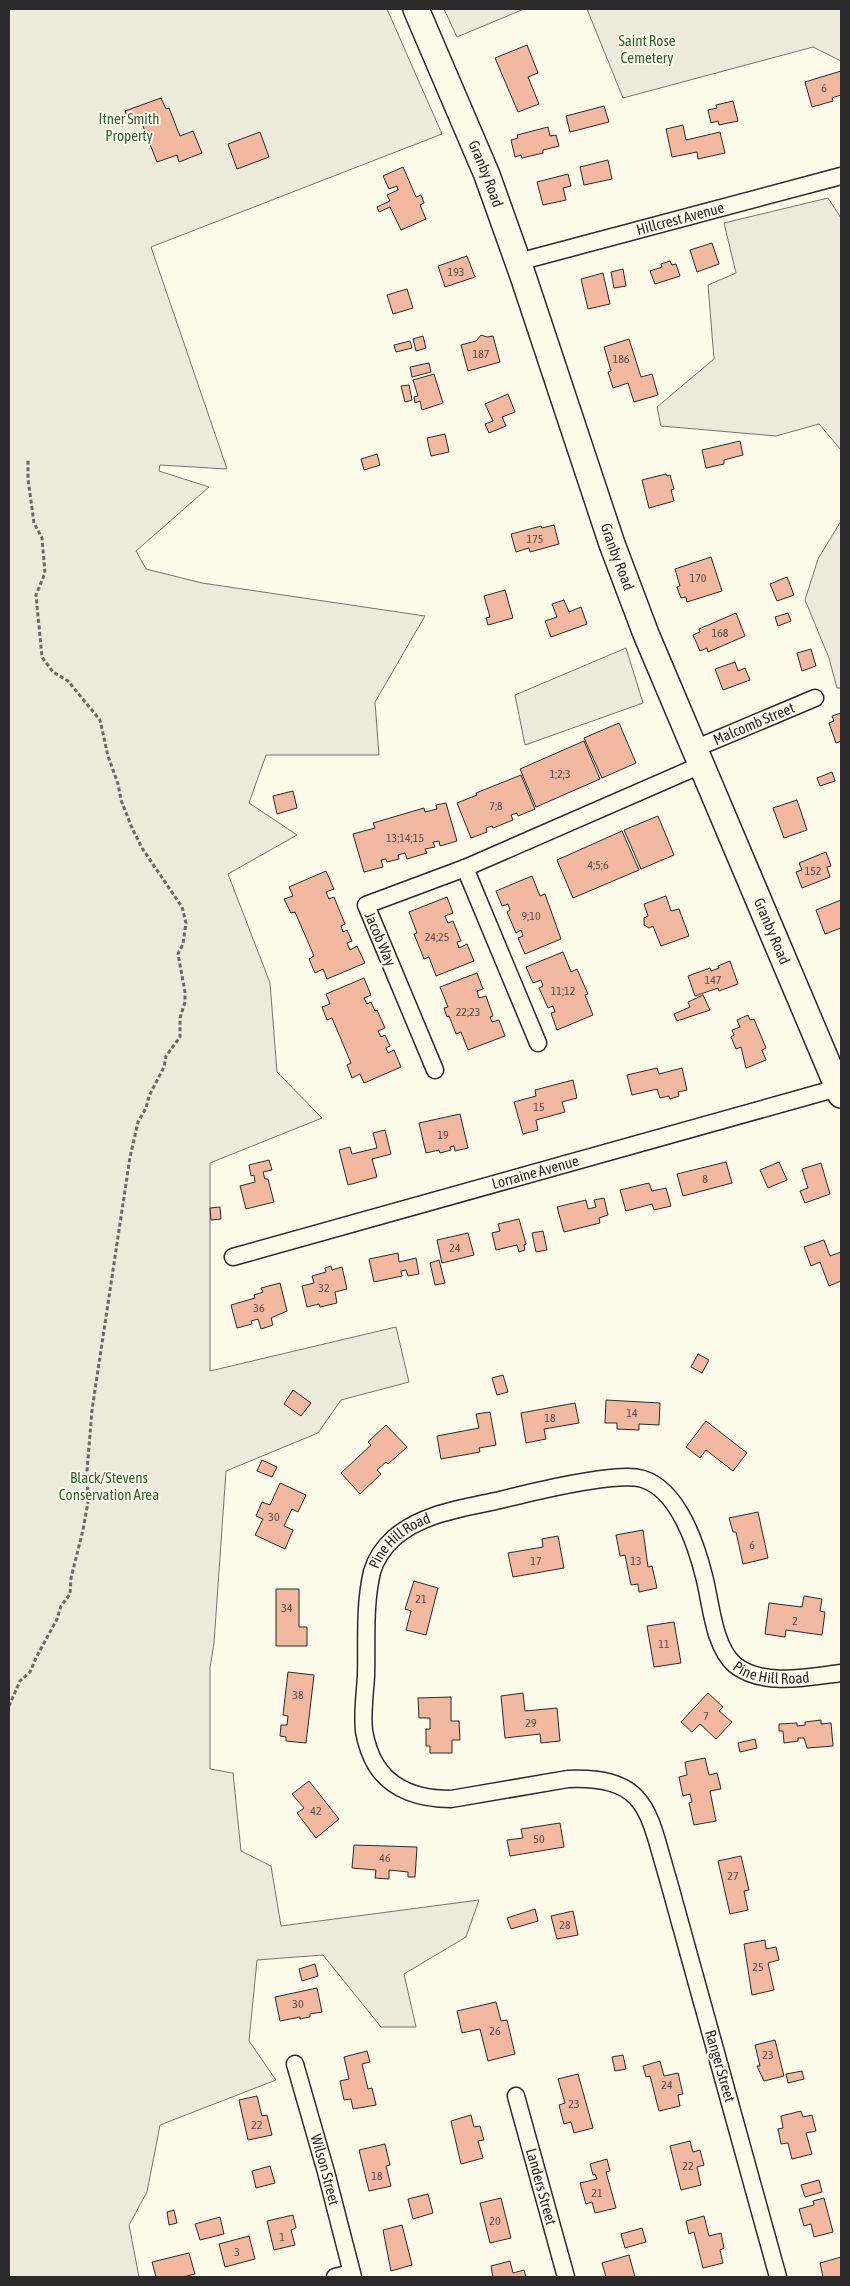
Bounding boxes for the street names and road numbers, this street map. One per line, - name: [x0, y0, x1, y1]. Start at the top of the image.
- street label: Granby Road: [465, 138, 507, 209]
- street label: Hillcrest Avenue: [635, 198, 726, 238]
- street label: Granby Road: [598, 521, 638, 593]
- street label: Malcomb Street: [711, 699, 797, 748]
- street label: Granby Road: [751, 895, 794, 967]
- street label: Jacob Way: [361, 909, 399, 968]
- street label: Lorraine Avenue: [490, 1152, 581, 1192]
- street label: Pine Hill Road: [365, 1509, 432, 1571]
- street label: Pine Hill Road: [730, 1657, 810, 1687]
- street label: Ranger Street: [702, 2028, 739, 2104]
- street label: Wilson Street: [308, 2132, 343, 2207]
- street label: Landers Street: [523, 2146, 560, 2227]

